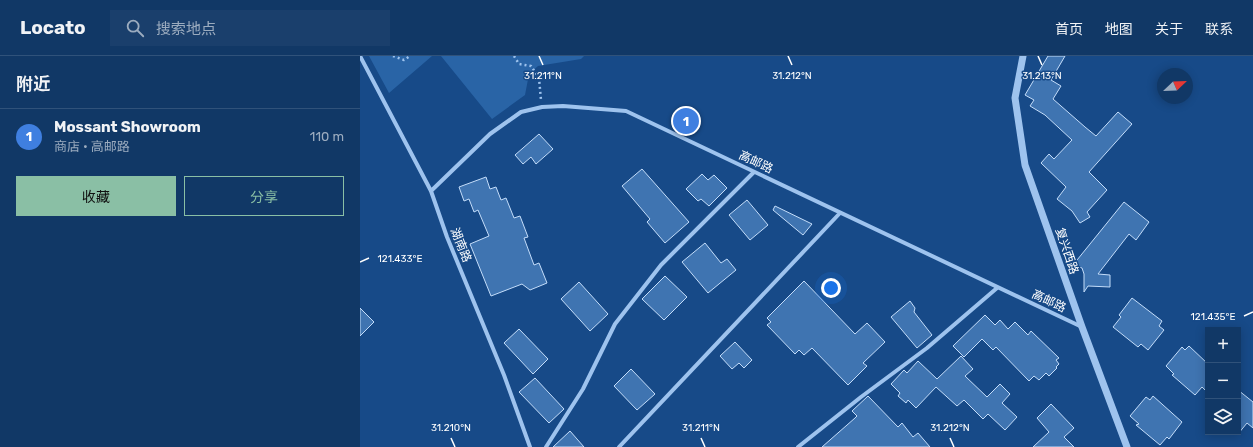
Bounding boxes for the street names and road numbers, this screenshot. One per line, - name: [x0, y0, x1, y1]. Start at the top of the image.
- street label: 高邮路: [737, 148, 775, 176]
- street label: 湖南路: [448, 226, 474, 264]
- street label: 复兴西路: [1053, 226, 1081, 276]
- street label: 高邮路: [1030, 287, 1068, 315]

